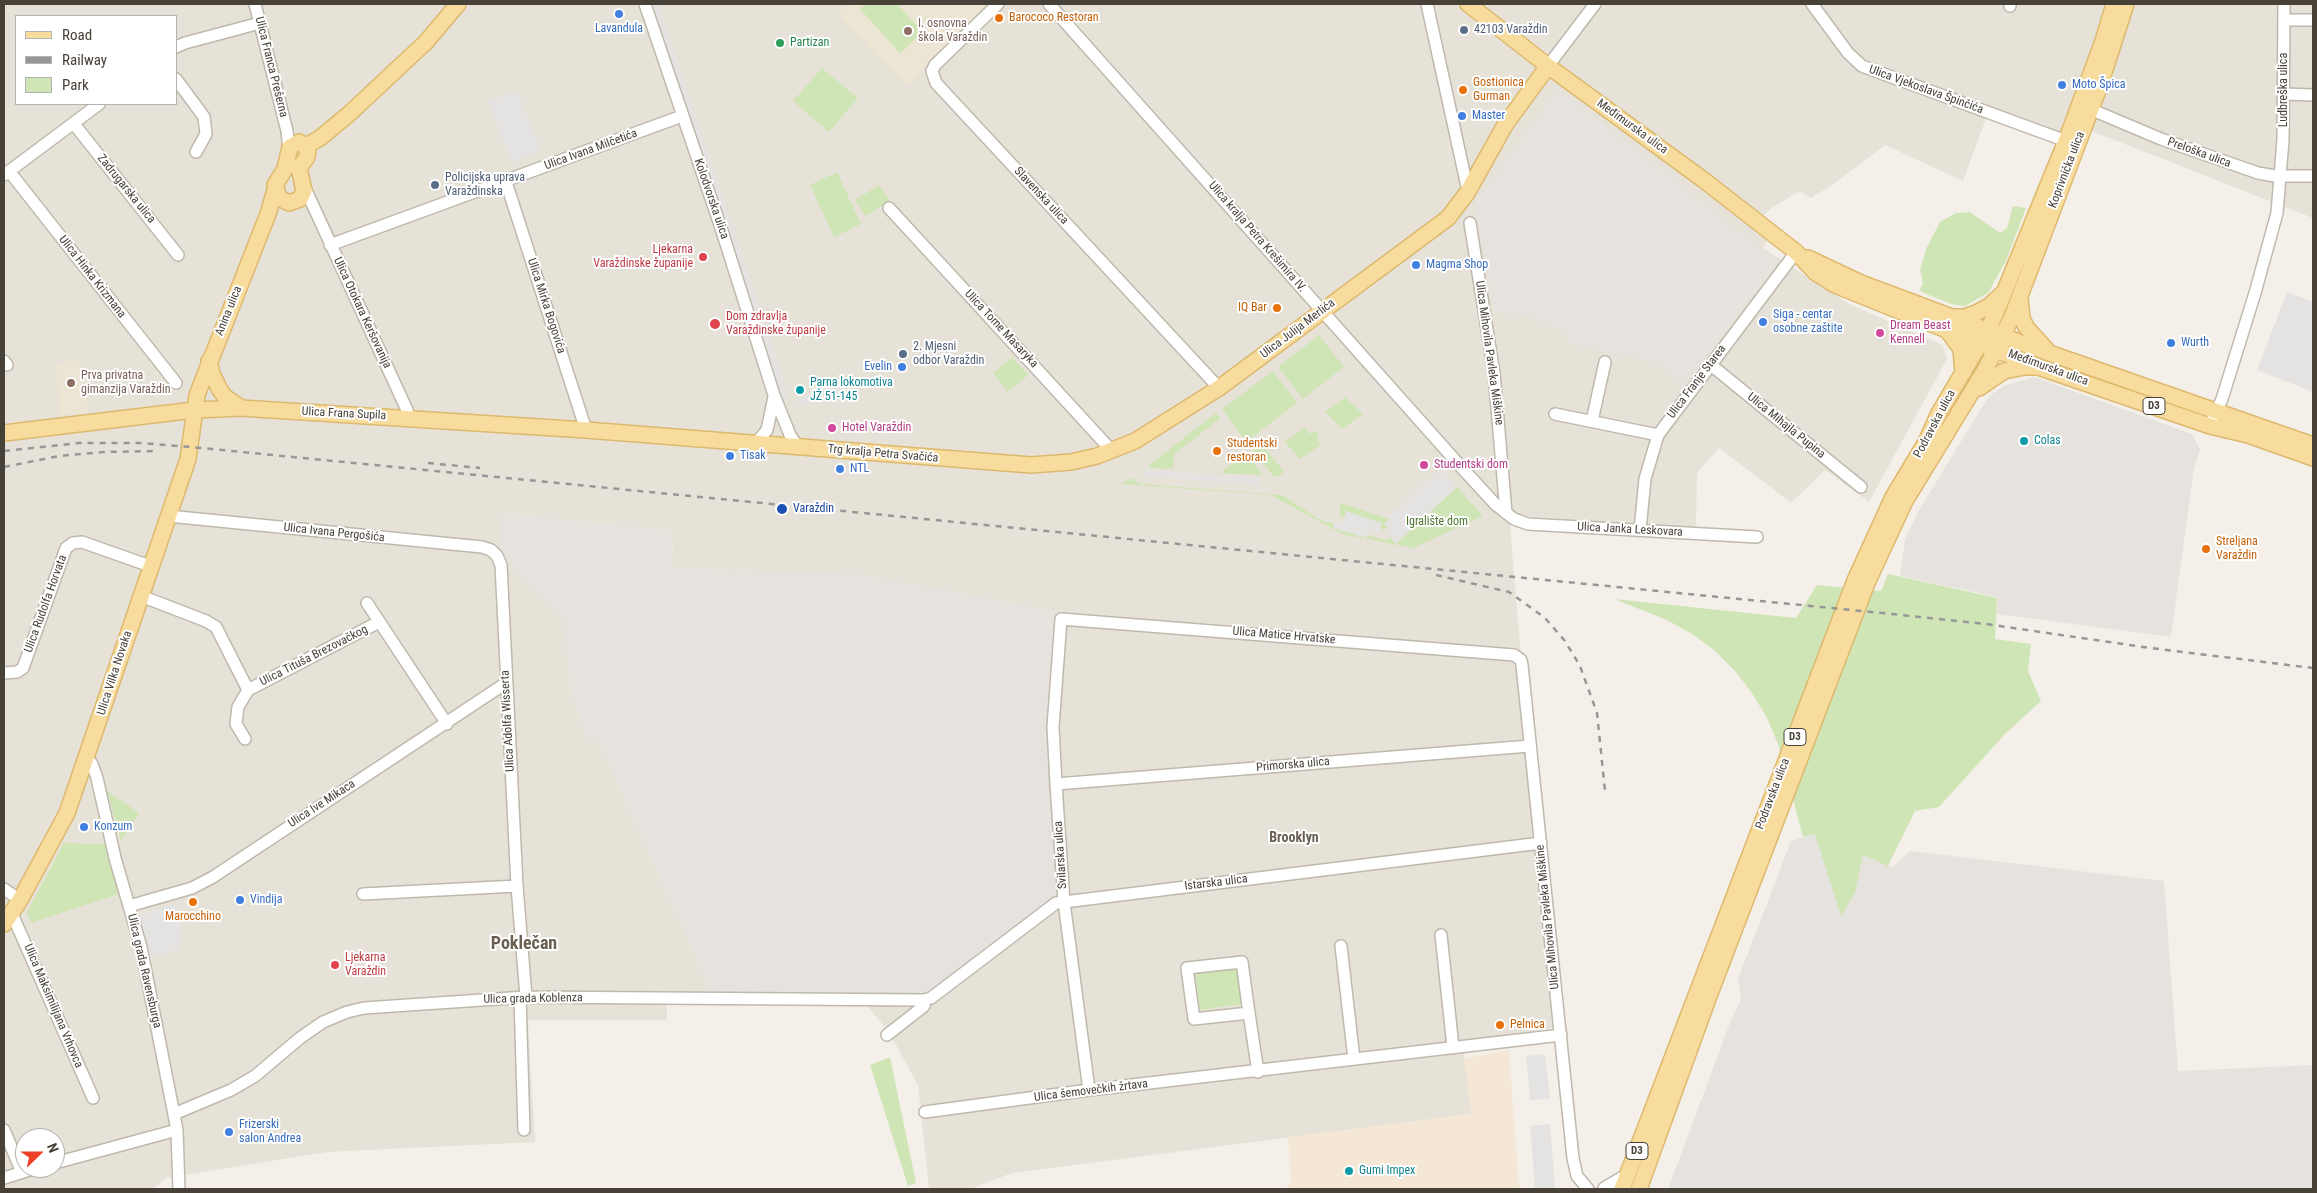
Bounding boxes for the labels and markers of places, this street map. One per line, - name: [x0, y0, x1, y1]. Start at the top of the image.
- marker: Lavandula: [613, 8, 625, 20]
- place label: Barococo Restoran: [1009, 11, 1099, 25]
- marker: Barococo Restoran: [993, 12, 1005, 24]
- place label: I. osnovna škola Varaždin: [918, 17, 987, 45]
- place label: Lavandula: [595, 22, 643, 36]
- place label: 42103 Varaždin: [1474, 23, 1547, 37]
- marker: 42103 Varaždin: [1458, 24, 1470, 36]
- marker: I. osnovna škola Varaždin: [902, 25, 914, 37]
- place label: Partizan: [790, 36, 829, 50]
- marker: Partizan: [774, 37, 786, 49]
- place label: Gostionica Gurman: [1473, 76, 1524, 104]
- place label: Moto Špica: [2072, 78, 2125, 92]
- marker: Moto Špica: [2056, 79, 2068, 91]
- marker: Gostionica Gurman: [1457, 84, 1469, 96]
- place label: Master: [1472, 109, 1505, 123]
- marker: Master: [1456, 110, 1468, 122]
- place label: Policijska uprava Varaždinska: [445, 171, 525, 199]
- marker: Policijska uprava Varaždinska: [429, 179, 441, 191]
- place label: Ljekarna Varaždinske županije: [593, 243, 693, 271]
- marker: Ljekarna Varaždinske županije: [697, 251, 709, 263]
- place label: Magma Shop: [1426, 258, 1488, 272]
- marker: Magma Shop: [1410, 259, 1422, 271]
- place label: IQ Bar: [1238, 301, 1267, 315]
- marker: IQ Bar: [1271, 302, 1283, 314]
- place label: Siga - centar osobne zaštite: [1773, 308, 1843, 336]
- place label: Dom zdravlja Varaždinske županije: [726, 310, 826, 338]
- marker: Siga - centar osobne zaštite: [1757, 316, 1769, 328]
- marker: Dom zdravlja Varaždinske županije: [708, 317, 722, 331]
- place label: Dream Beast Kennell: [1890, 319, 1951, 347]
- marker: Dream Beast Kennell: [1874, 327, 1886, 339]
- place label: Wurth: [2181, 336, 2209, 350]
- marker: Wurth: [2165, 337, 2177, 349]
- place label: 2. Mjesni odbor Varaždin: [913, 340, 984, 368]
- marker: 2. Mjesni odbor Varaždin: [897, 348, 909, 360]
- place label: Evelin: [864, 360, 892, 374]
- marker: Evelin: [896, 361, 908, 373]
- place label: Prva privatna gimanzija Varaždin: [81, 369, 171, 397]
- place label: Parna lokomotiva JŽ 51-145: [810, 376, 893, 404]
- marker: Prva privatna gimanzija Varaždin: [65, 377, 77, 389]
- marker: Parna lokomotiva JŽ 51-145: [794, 384, 806, 396]
- place label: Hotel Varaždin: [842, 421, 911, 435]
- marker: Hotel Varaždin: [826, 422, 838, 434]
- place label: Colas: [2034, 434, 2061, 448]
- marker: Colas: [2018, 435, 2030, 447]
- place label: Studentski restoran: [1227, 437, 1277, 465]
- marker: Studentski restoran: [1211, 445, 1223, 457]
- place label: Tisak: [740, 449, 766, 463]
- marker: Tisak: [724, 450, 736, 462]
- place label: Studentski dom: [1434, 458, 1508, 472]
- marker: Studentski dom: [1418, 459, 1430, 471]
- place label: NTL: [850, 462, 869, 476]
- marker: NTL: [834, 463, 846, 475]
- marker: Varaždin: [775, 502, 789, 516]
- place label: Varaždin: [793, 502, 834, 516]
- place label: Streljana Varaždin: [2216, 535, 2258, 563]
- marker: Streljana Varaždin: [2200, 543, 2212, 555]
- place label: Konzum: [94, 820, 132, 834]
- marker: Konzum: [78, 821, 90, 833]
- place label: Vindija: [250, 893, 282, 907]
- marker: Vindija: [234, 894, 246, 906]
- marker: Marocchino: [187, 896, 199, 908]
- place label: Marocchino: [165, 910, 221, 924]
- place label: Ljekarna Varaždin: [345, 951, 386, 979]
- marker: Ljekarna Varaždin: [329, 959, 341, 971]
- place label: Pelnica: [1510, 1018, 1545, 1032]
- marker: Pelnica: [1494, 1019, 1506, 1031]
- place label: Frizerski salon Andrea: [239, 1118, 301, 1146]
- marker: Frizerski salon Andrea: [223, 1126, 235, 1138]
- place label: Gumi Impex: [1359, 1164, 1415, 1178]
- marker: Gumi Impex: [1343, 1165, 1355, 1177]

